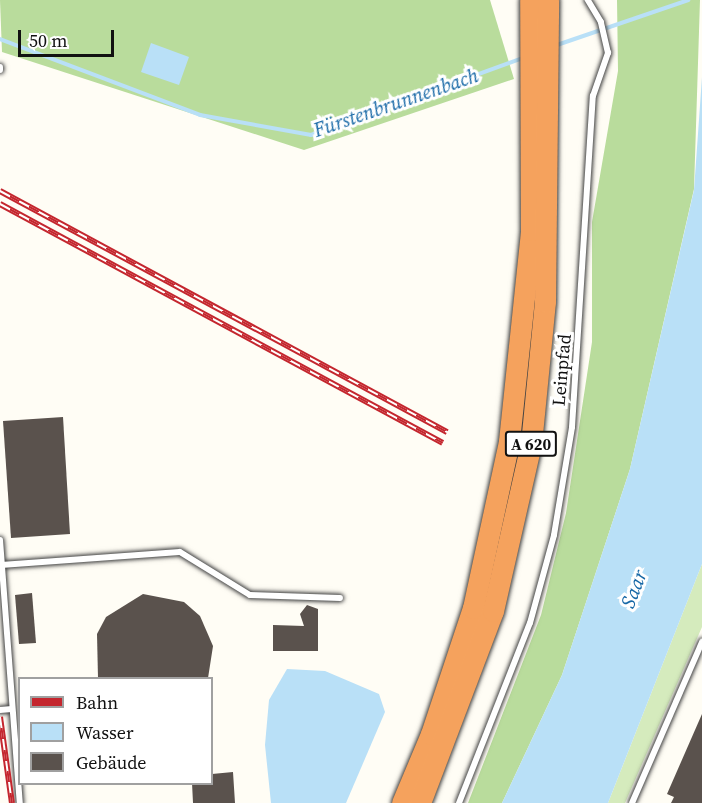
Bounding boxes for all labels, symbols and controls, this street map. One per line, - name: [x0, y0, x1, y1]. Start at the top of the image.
- scale bar: [21, 18, 117, 56]
- text: 50 m: [29, 28, 67, 53]
- water label: Fürstenbrunnenbach: [310, 64, 482, 142]
- street label: Leinpfad: [548, 333, 576, 407]
- road number: A 620: [504, 431, 558, 457]
- water label: Saar: [616, 567, 652, 611]
- legend: [18, 677, 213, 785]
- text: Bahn: [76, 690, 118, 715]
- text: Wasser: [76, 720, 134, 745]
- text: Gebäude: [76, 750, 147, 775]

